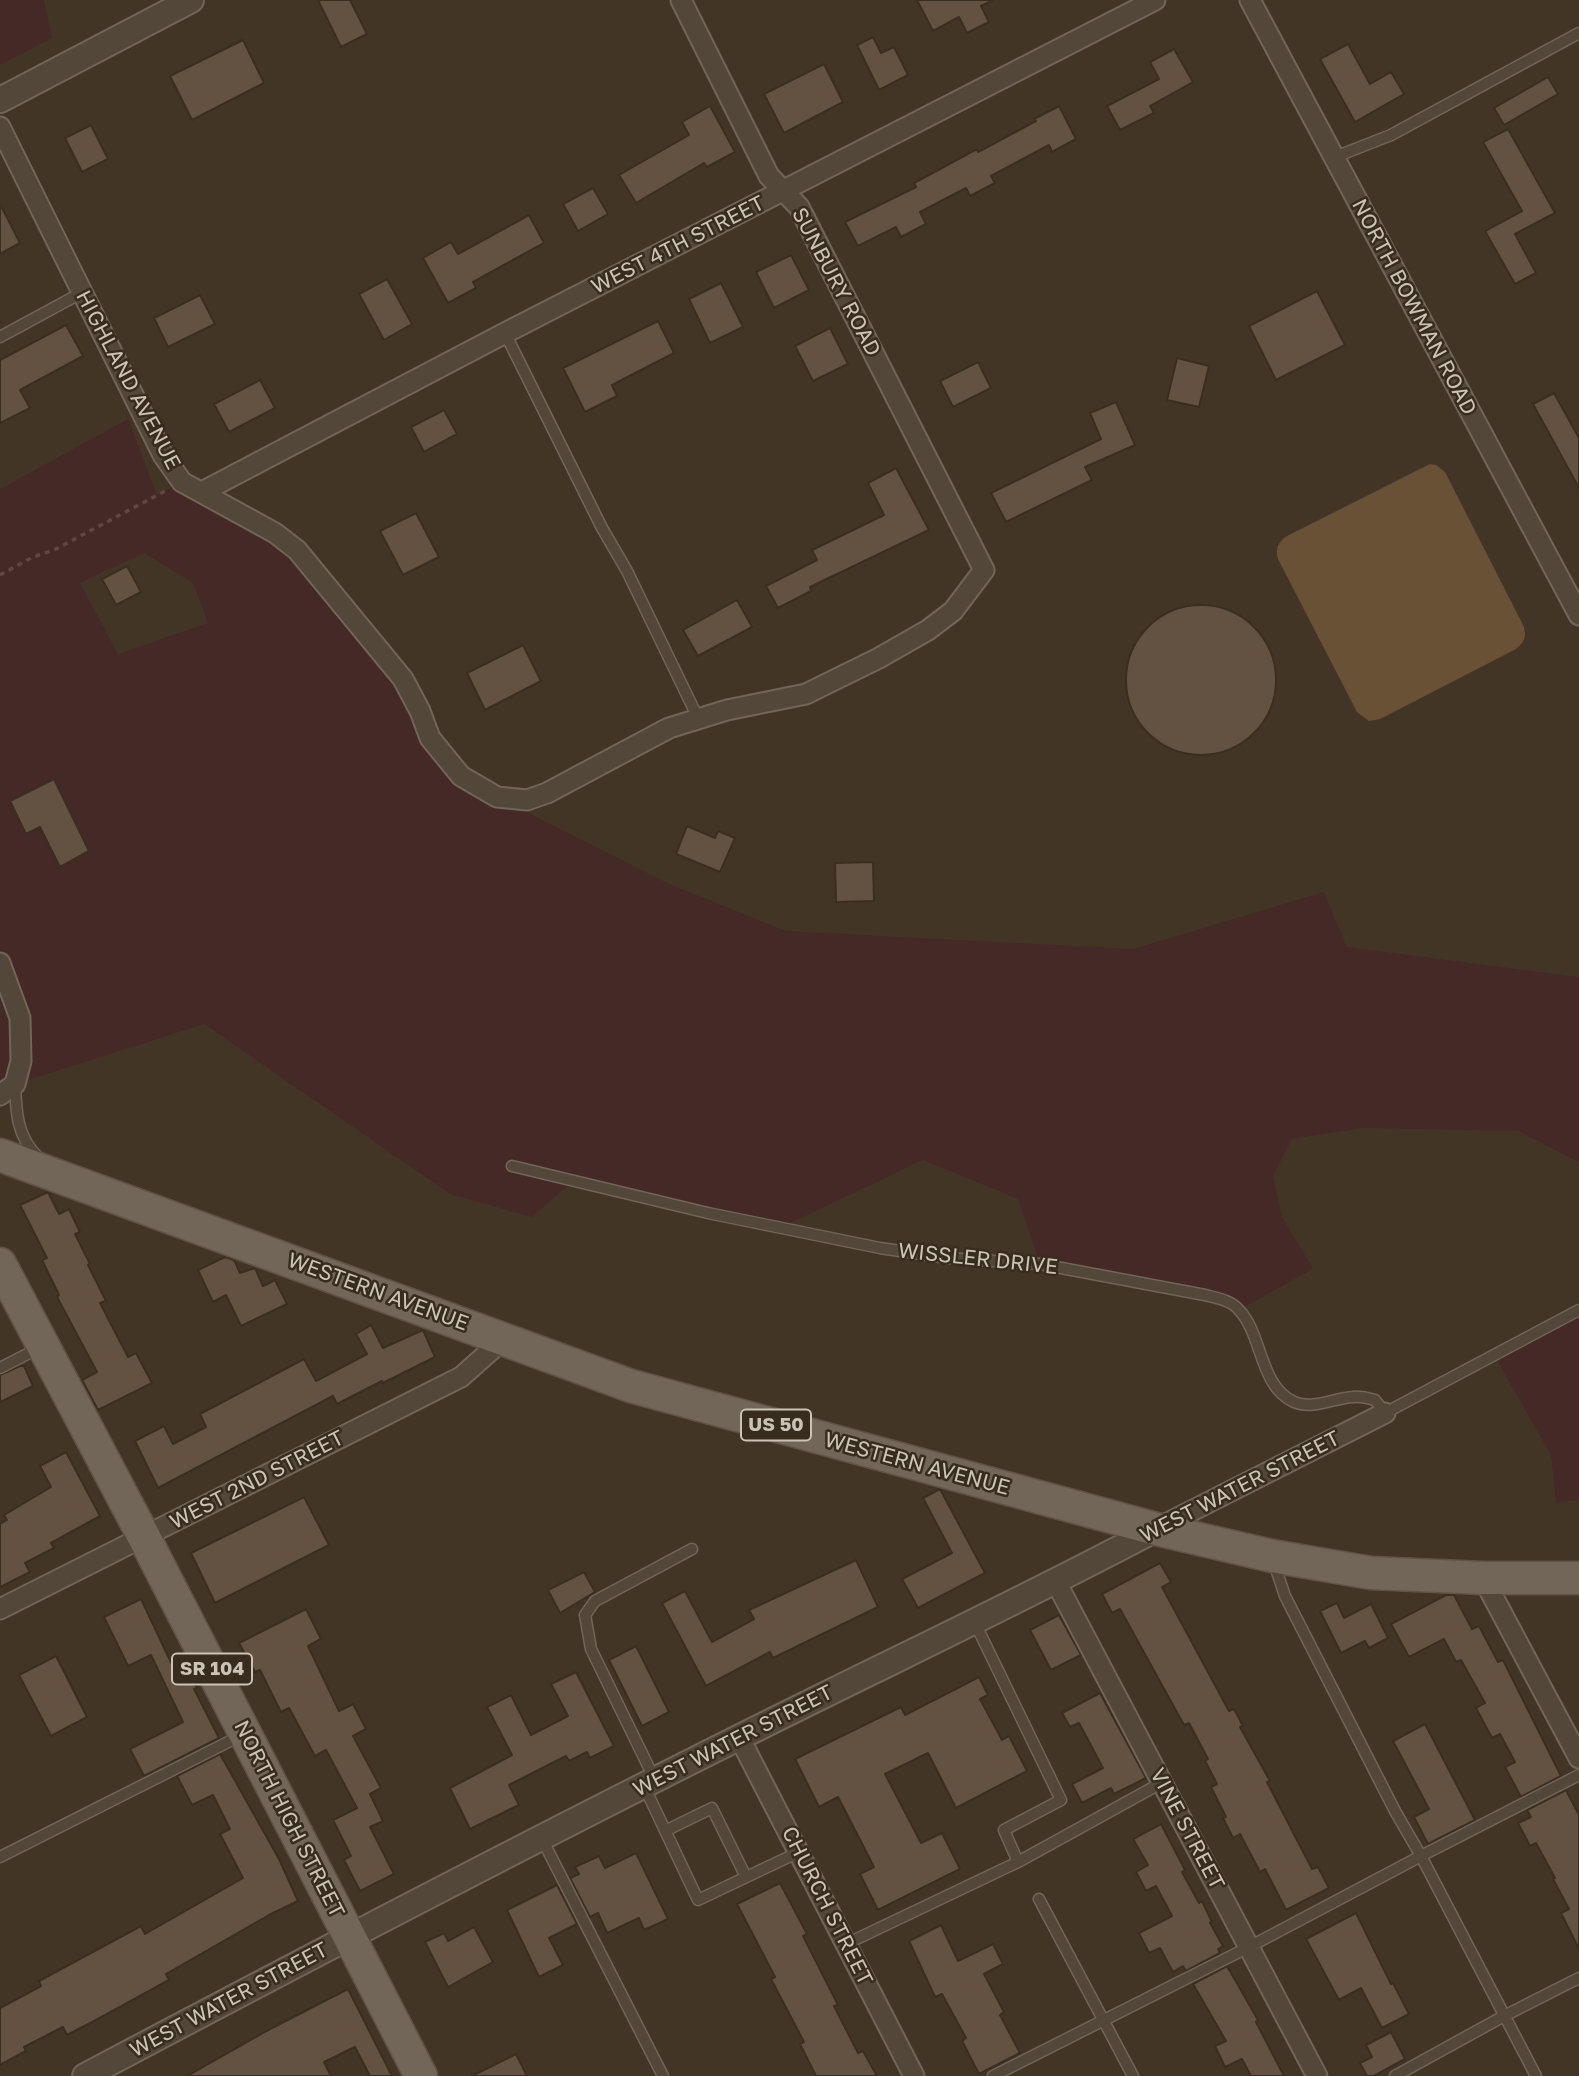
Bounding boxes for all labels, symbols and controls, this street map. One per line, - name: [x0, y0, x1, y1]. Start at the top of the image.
- street label: WEST 4TH STREET: [587, 190, 769, 300]
- street label: NORTH BOWMAN ROAD: [1346, 195, 1482, 419]
- street label: SUNBURY ROAD: [786, 203, 886, 361]
- street label: HIGHLAND AVENUE: [70, 286, 186, 474]
- street label: WISSLER DRIVE: [897, 1238, 1059, 1280]
- street label: WESTERN AVENUE: [284, 1248, 472, 1336]
- road number: US 50: [741, 1410, 811, 1441]
- street label: WEST 2ND STREET: [166, 1425, 348, 1535]
- street label: WEST WATER STREET: [1136, 1426, 1344, 1548]
- street label: WESTERN AVENUE: [822, 1427, 1012, 1501]
- road number: SR 104: [172, 1653, 252, 1684]
- street label: WEST WATER STREET: [629, 1680, 837, 1802]
- street label: NORTH HIGH STREET: [228, 1716, 350, 1922]
- street label: VINE STREET: [1144, 1764, 1230, 1894]
- street label: CHURCH STREET: [776, 1822, 878, 1990]
- street label: WEST WATER STREET: [126, 1937, 332, 2063]

